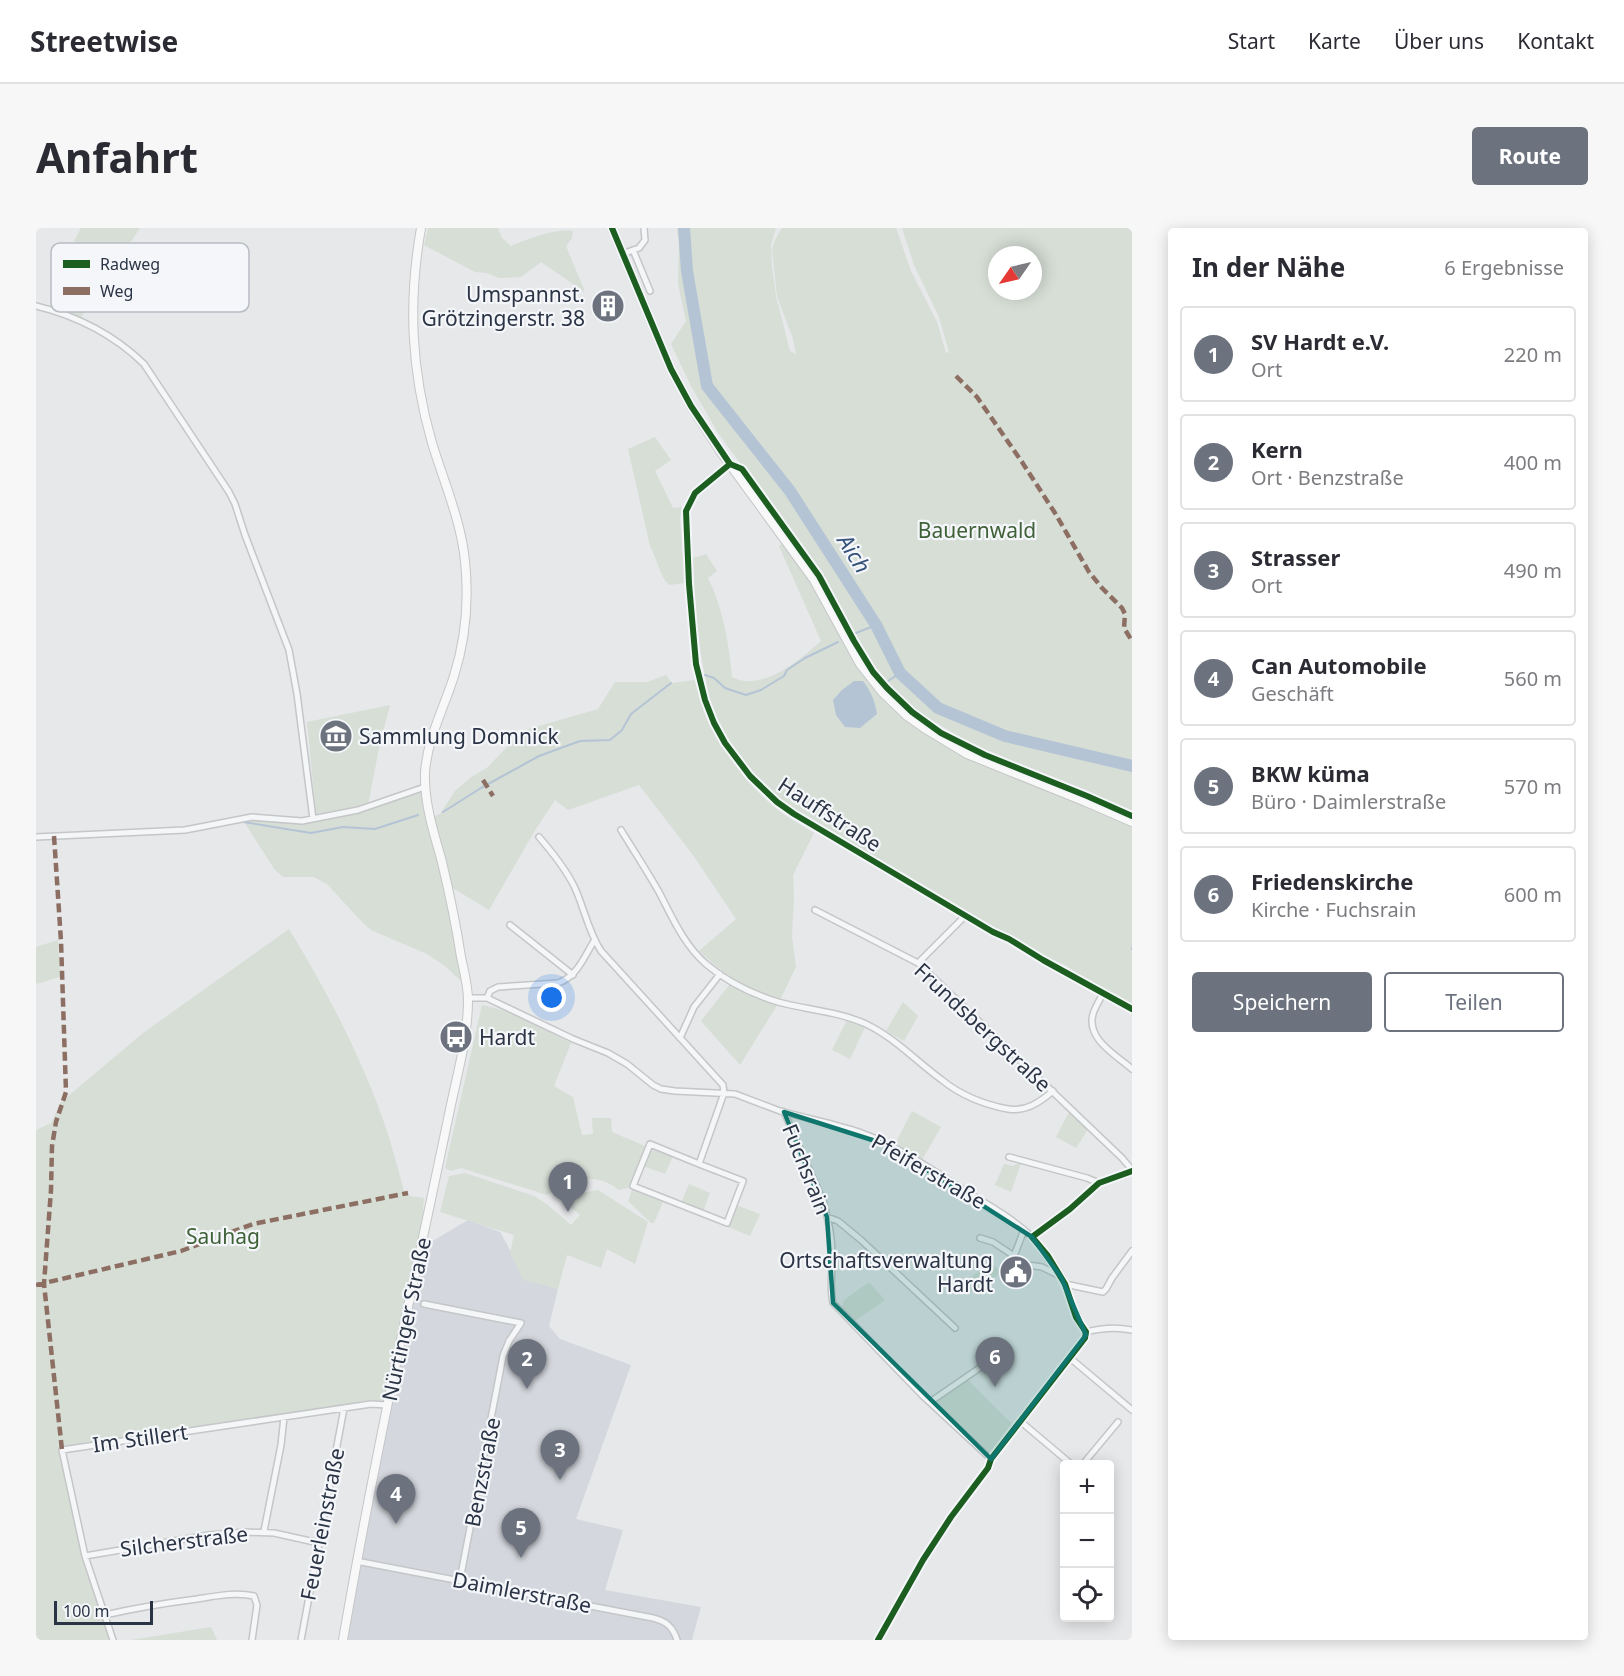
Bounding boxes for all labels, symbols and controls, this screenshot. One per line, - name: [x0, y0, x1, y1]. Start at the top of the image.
- text: Streetwise: [30, 22, 178, 60]
- text: Start: [1228, 27, 1275, 55]
- text: Karte: [1308, 27, 1361, 55]
- text: Über uns: [1394, 27, 1484, 55]
- text: Kontakt: [1517, 27, 1594, 55]
- button: Route: [1472, 127, 1588, 185]
- text: Anfahrt: [36, 128, 198, 185]
- legend: [51, 243, 249, 312]
- north arrow: [988, 246, 1042, 300]
- text: In der Nähe: [1192, 249, 1345, 285]
- text: Radweg: [100, 253, 160, 275]
- text: 6 Ergebnisse: [1444, 254, 1564, 281]
- text: Weg: [100, 280, 133, 302]
- place label: Umspannst. Grötzingerstr. 38: [421, 280, 585, 332]
- building icon: Umspannst. Grötzingerstr. 38: [590, 288, 626, 324]
- text: SV Hardt e.V.: [1251, 326, 1389, 356]
- text: 1: [1208, 341, 1219, 368]
- text: 220 m: [1504, 341, 1562, 368]
- text: Ort: [1251, 356, 1282, 383]
- text: Kern: [1251, 434, 1303, 464]
- text: 2: [1208, 449, 1219, 476]
- text: 400 m: [1504, 449, 1562, 476]
- text: Ort · Benzstraße: [1251, 464, 1404, 491]
- park label: Bauernwald: [918, 516, 1036, 544]
- water label: Aich: [830, 526, 879, 578]
- text: Strasser: [1251, 542, 1340, 572]
- text: 3: [1208, 557, 1219, 584]
- text: 490 m: [1504, 557, 1562, 584]
- text: Ort: [1251, 572, 1282, 599]
- text: Can Automobile: [1251, 650, 1427, 680]
- text: 4: [1208, 665, 1219, 692]
- text: 560 m: [1504, 665, 1562, 692]
- text: Geschäft: [1251, 680, 1334, 707]
- museum icon: Sammlung Domnick: [318, 718, 354, 754]
- place label: Sammlung Domnick: [359, 722, 559, 750]
- text: BKW küma: [1251, 758, 1370, 788]
- street label: Hauffstraße: [773, 770, 887, 858]
- text: 5: [1208, 773, 1219, 800]
- text: 570 m: [1504, 773, 1562, 800]
- text: Büro · Daimlerstraße: [1251, 788, 1446, 815]
- text: Friedenskirche: [1251, 866, 1413, 896]
- text: 6: [1208, 881, 1219, 908]
- text: 600 m: [1504, 881, 1562, 908]
- text: Kirche · Fuchsrain: [1251, 896, 1416, 923]
- street label: Frundsbergstraße: [909, 956, 1057, 1098]
- button: Speichern: [1192, 972, 1372, 1032]
- button: Teilen: [1384, 972, 1564, 1032]
- your location: [537, 983, 566, 1012]
- bus stop icon: Hardt: [438, 1019, 474, 1055]
- place label: Hardt: [479, 1023, 536, 1051]
- street label: Fuchsrain: [776, 1120, 838, 1218]
- street label: Pfeiferstraße: [867, 1127, 991, 1215]
- pin: 1: [548, 1162, 588, 1212]
- park label: Sauhag: [186, 1222, 260, 1250]
- street label: Nürtinger Straße: [375, 1235, 437, 1403]
- place label: Ortschaftsverwaltung Hardt: [779, 1246, 993, 1298]
- public building icon: Ortschaftsverwaltung Hardt: [998, 1254, 1034, 1290]
- pin: 6: [976, 1338, 1014, 1387]
- pin: 2: [508, 1340, 546, 1389]
- street label: Benzstraße: [458, 1415, 506, 1529]
- street label: Im Stillert: [91, 1417, 190, 1459]
- pin: 3: [540, 1430, 580, 1480]
- street label: Feuerleinstraße: [294, 1445, 350, 1603]
- map controls: [1060, 1460, 1114, 1622]
- button: +: [1060, 1460, 1114, 1514]
- pin: 4: [376, 1474, 416, 1524]
- pin: 5: [502, 1508, 540, 1558]
- button: −: [1060, 1514, 1114, 1568]
- street label: Silcherstraße: [118, 1519, 250, 1563]
- street label: Daimlerstraße: [450, 1565, 594, 1619]
- button: locate: [1060, 1568, 1114, 1622]
- scale bar: [54, 1598, 153, 1626]
- text: 100 m: [63, 1600, 110, 1622]

